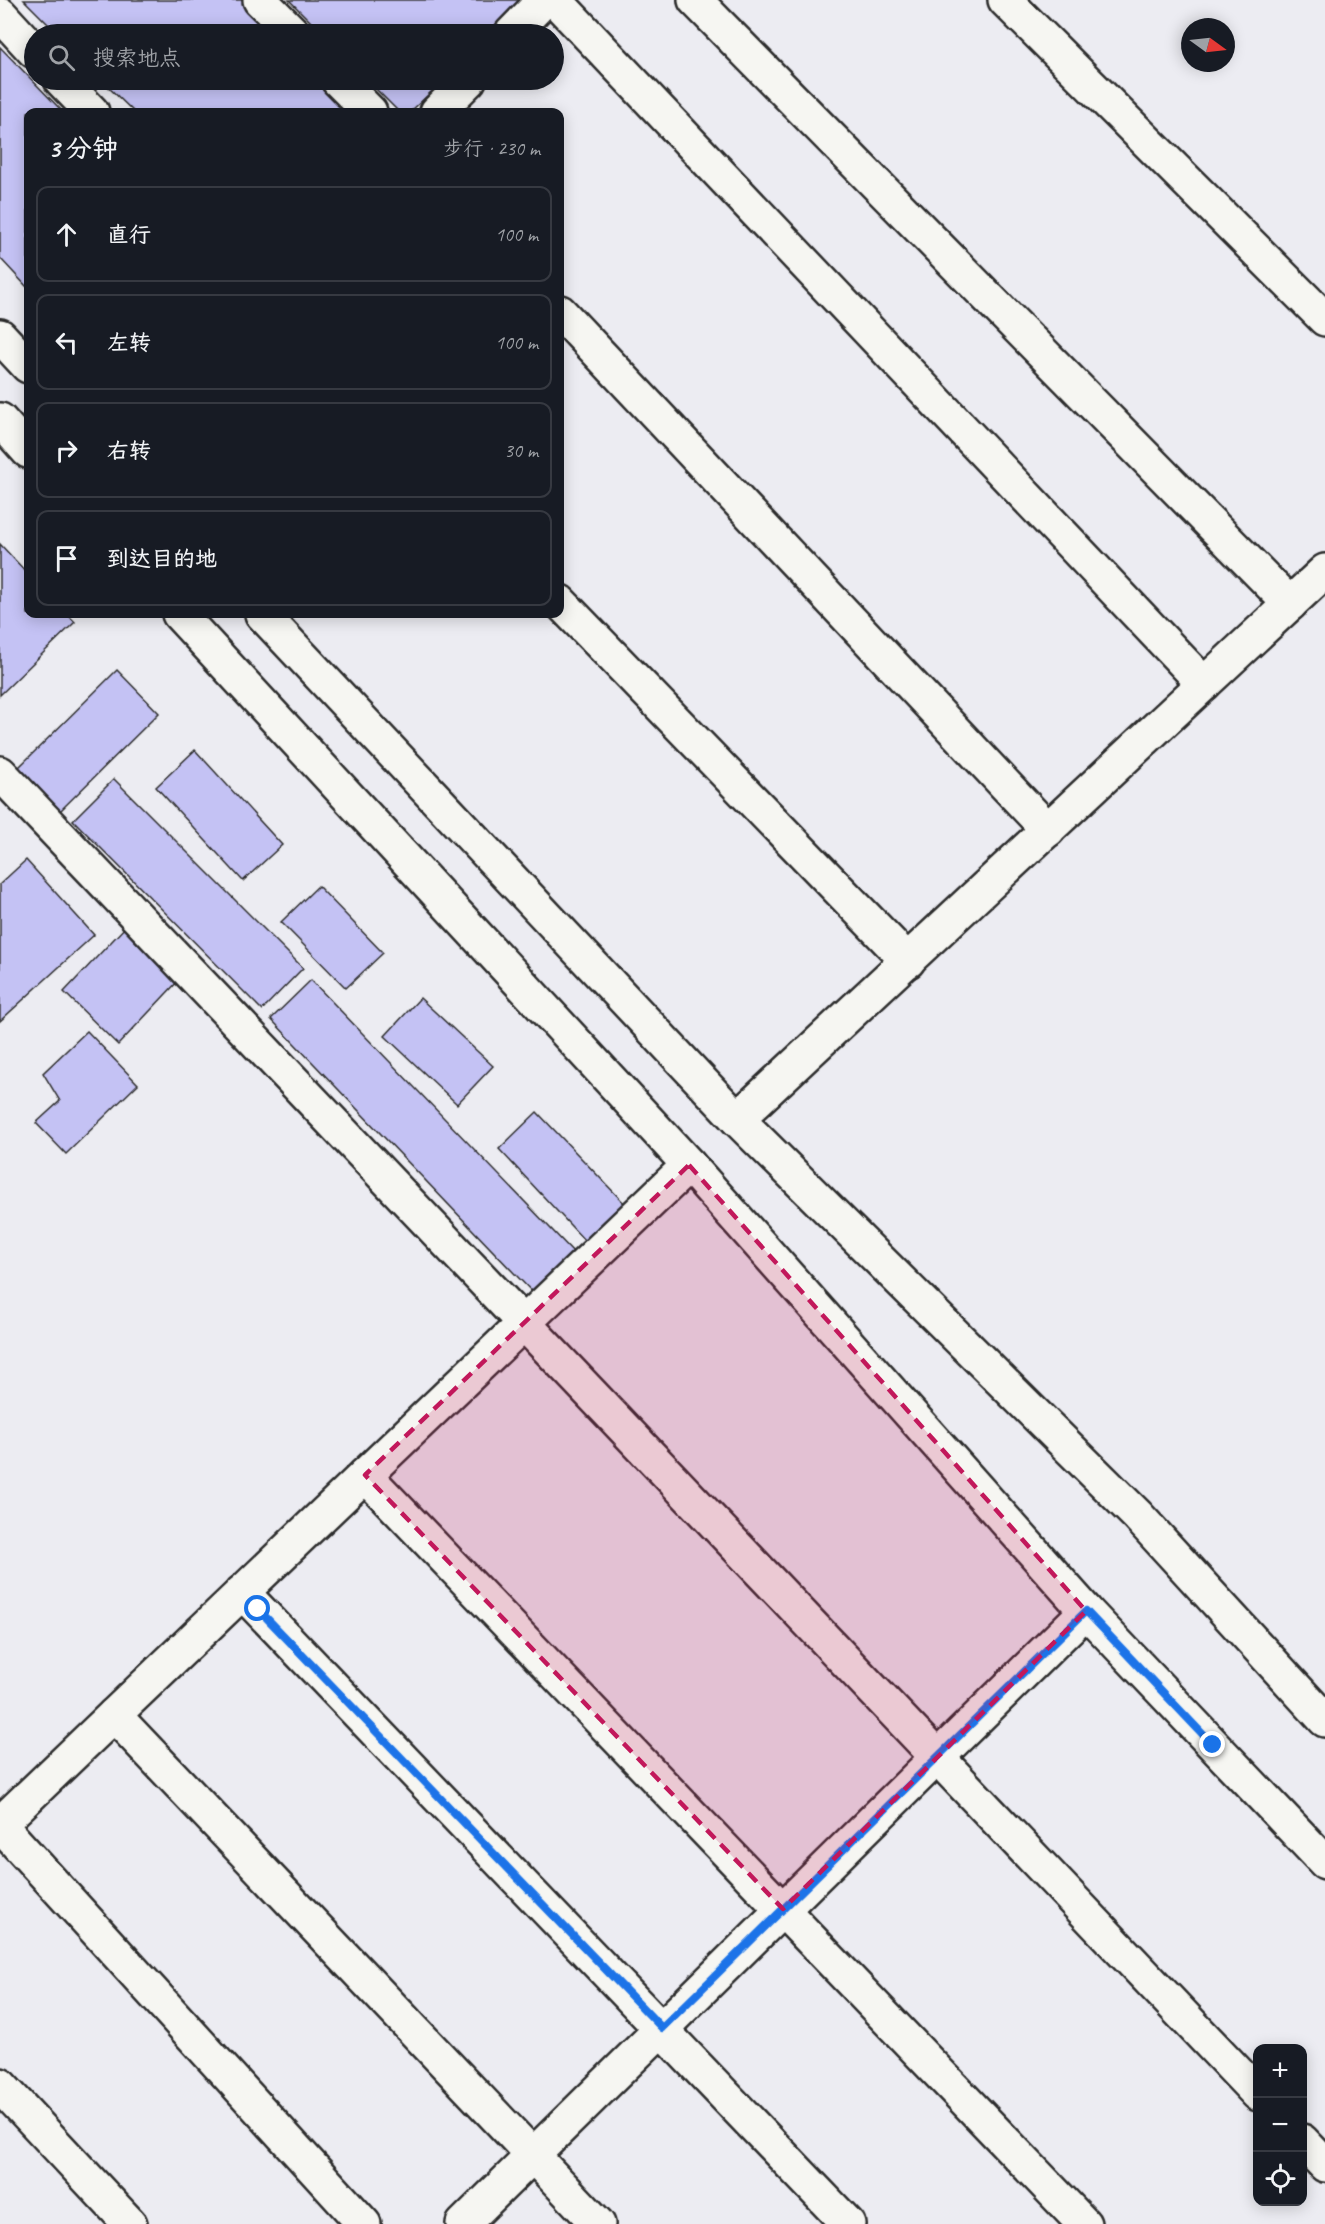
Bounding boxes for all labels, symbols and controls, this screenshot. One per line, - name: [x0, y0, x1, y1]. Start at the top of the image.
- north arrow: [1181, 18, 1235, 72]
- search box: [24, 24, 564, 90]
- icon: search: [45, 41, 78, 74]
- text: 搜索地点: [93, 44, 181, 72]
- text: 3 分钟: [48, 132, 118, 165]
- text: 步行 · 230 m: [444, 136, 540, 161]
- icon: ahead: [50, 218, 83, 251]
- text: 直行: [107, 221, 151, 249]
- text: 100 m: [495, 222, 538, 247]
- icon: left: [50, 326, 83, 359]
- text: 左转: [107, 329, 151, 357]
- text: 100 m: [495, 330, 538, 355]
- icon: right: [50, 434, 83, 467]
- text: 右转: [107, 437, 151, 465]
- text: 30 m: [504, 438, 538, 463]
- icon: arrive: [50, 542, 83, 575]
- text: 到达目的地: [107, 545, 217, 573]
- route start: [244, 1595, 270, 1621]
- route end: [1199, 1731, 1225, 1757]
- map controls: [1253, 2044, 1307, 2206]
- button: +: [1253, 2044, 1307, 2098]
- button: −: [1253, 2098, 1307, 2152]
- button: locate: [1253, 2152, 1307, 2206]

